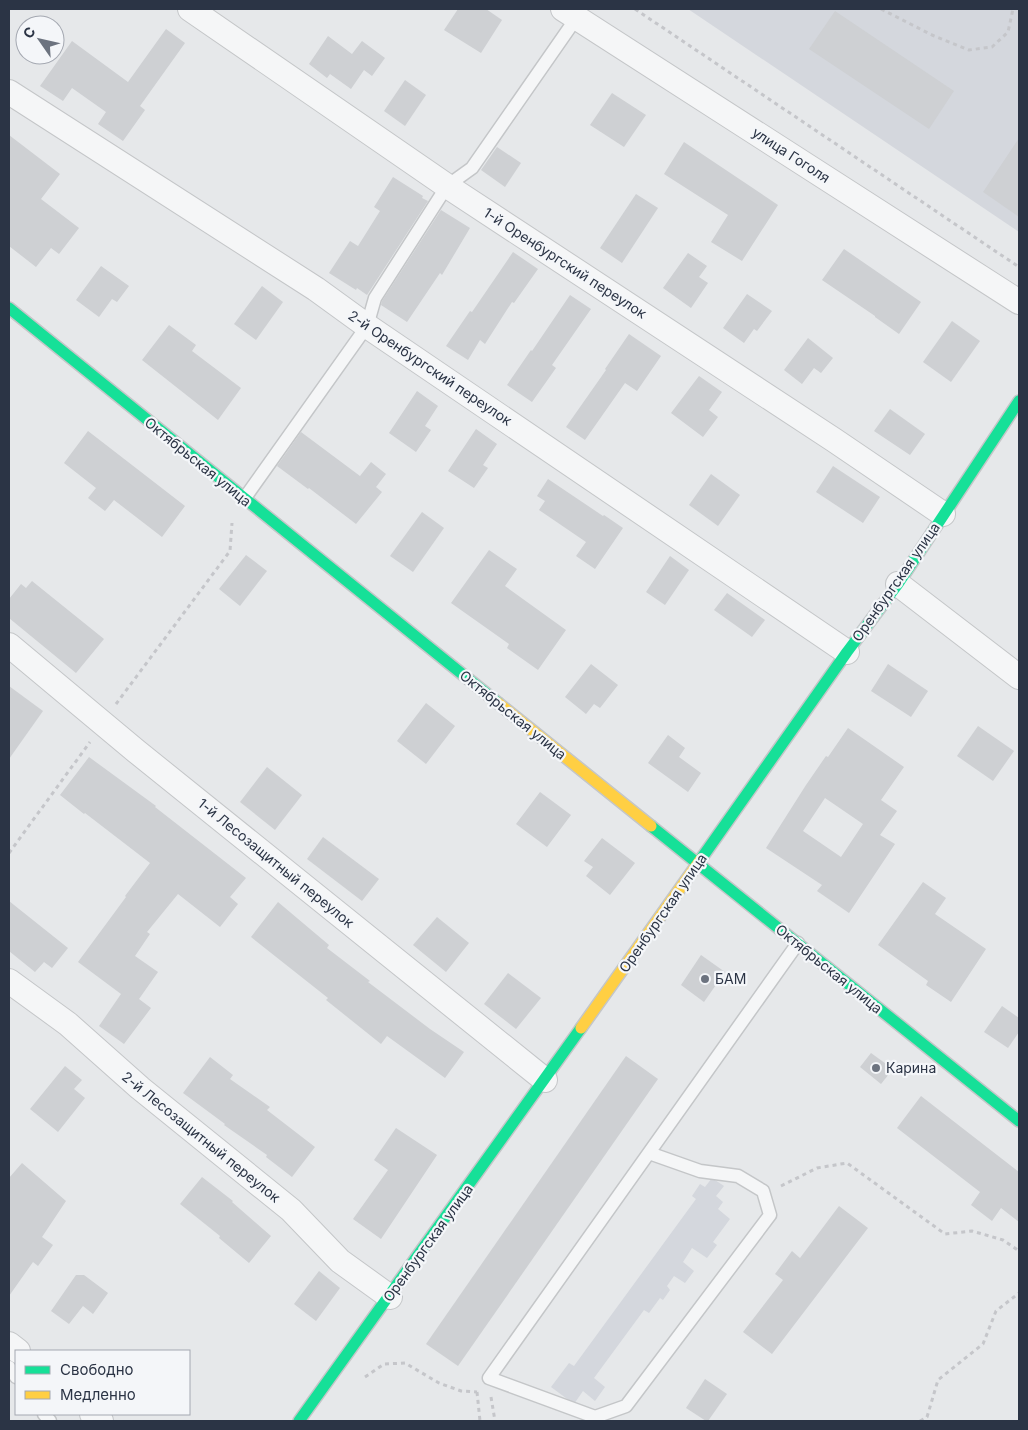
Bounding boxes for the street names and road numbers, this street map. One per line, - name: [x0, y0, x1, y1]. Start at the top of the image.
- street label: улица Гоголя: [749, 123, 833, 186]
- street label: 1-й Оренбургский переулок: [481, 203, 650, 322]
- street label: 2-й Оренбургский переулок: [345, 306, 516, 429]
- street label: Октябрьская улица: [142, 413, 255, 510]
- street label: Оренбургская улица: [848, 519, 943, 644]
- street label: Октябрьская улица: [457, 666, 570, 763]
- street label: 1-й Лесозащитный переулок: [195, 794, 358, 931]
- street label: Оренбургская улица: [615, 850, 710, 975]
- street label: Октябрьская улица: [773, 920, 886, 1017]
- street label: 2-й Лесозащитный переулок: [119, 1067, 284, 1206]
- street label: Оренбургская улица: [379, 1181, 476, 1305]

